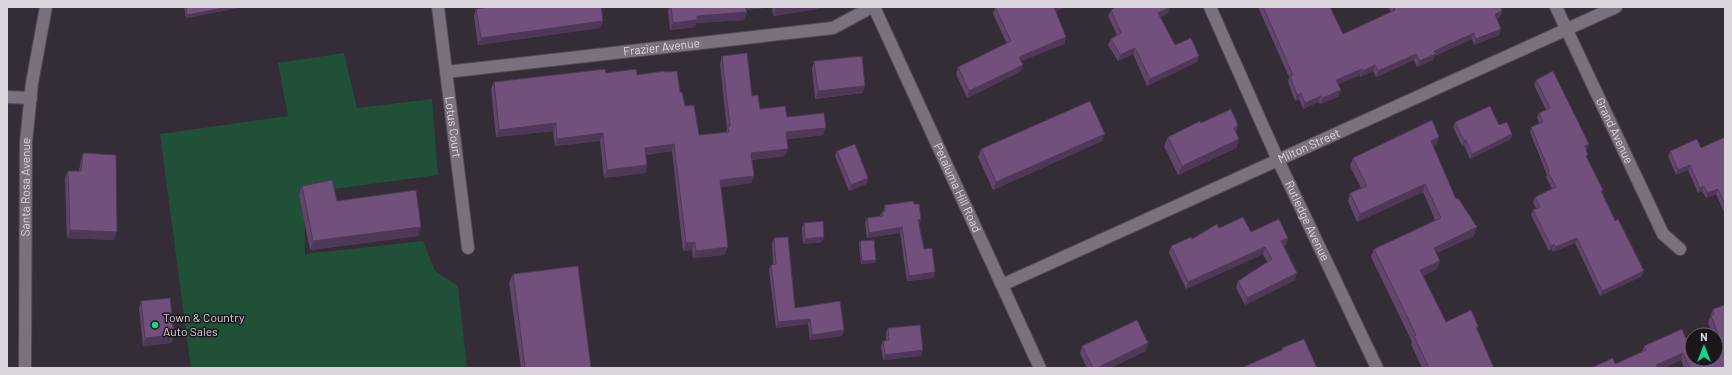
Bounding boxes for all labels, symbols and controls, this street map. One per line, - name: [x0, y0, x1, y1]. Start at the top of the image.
- street label: Frazier Avenue: [622, 35, 701, 58]
- street label: Grand Avenue: [1594, 95, 1637, 166]
- street label: Lotus Court: [443, 96, 465, 158]
- street label: Milton Street: [1275, 125, 1342, 165]
- street label: Santa Rosa Avenue: [18, 137, 32, 236]
- street label: Petaluma Hill Road: [931, 140, 985, 234]
- street label: Rutledge Avenue: [1283, 178, 1333, 263]
- place label: Town & Country Auto Sales: [163, 310, 245, 338]
- marker: Town & Country Auto Sales: [150, 320, 160, 330]
- north arrow: [1684, 327, 1724, 367]
- text: N: [1700, 330, 1708, 343]

